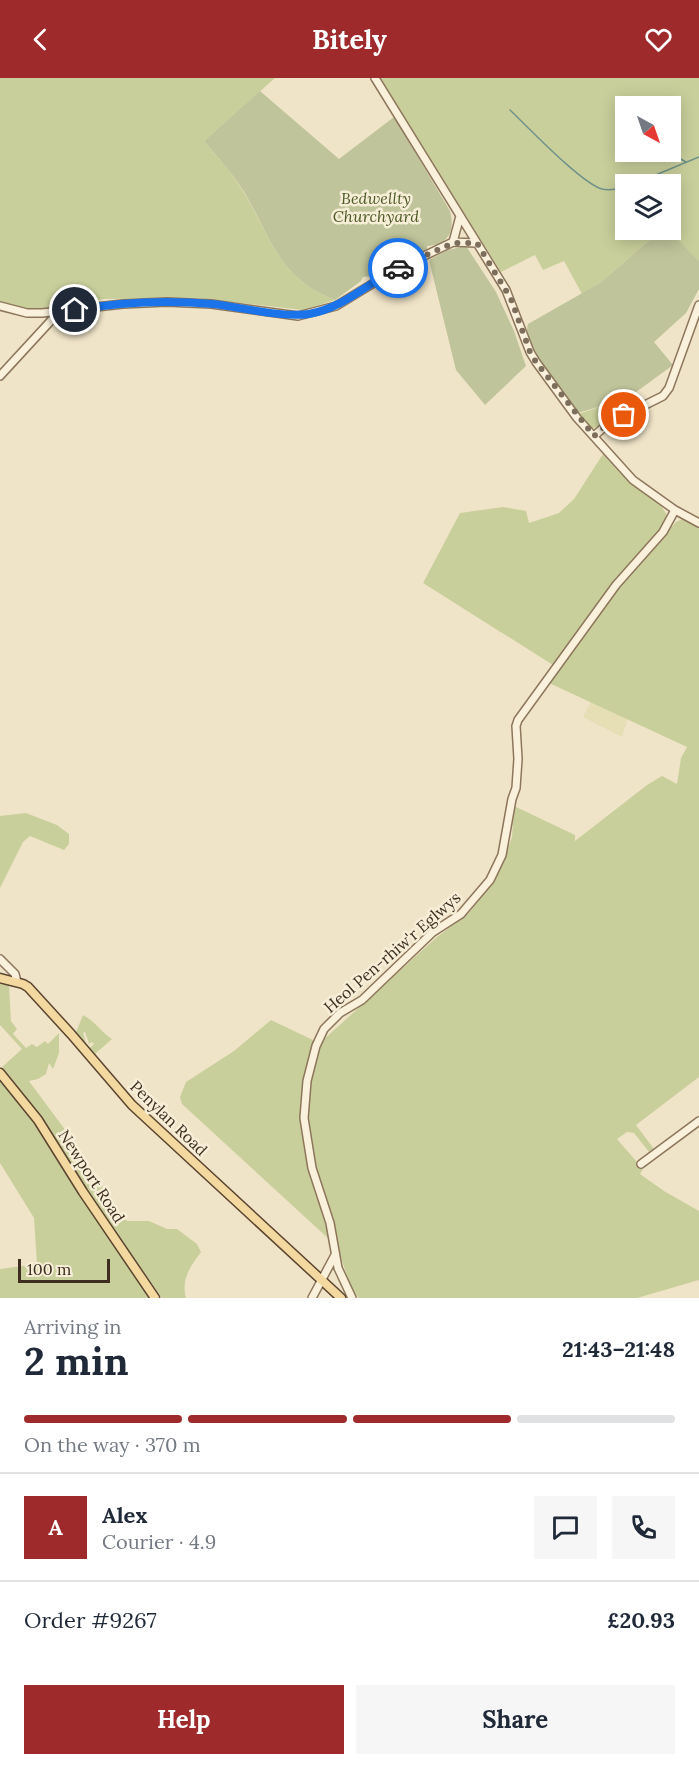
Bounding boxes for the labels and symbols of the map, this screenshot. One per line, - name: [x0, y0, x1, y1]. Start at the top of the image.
- north arrow: [615, 96, 681, 162]
- park label: Bedwellty Churchyard: [333, 188, 419, 226]
- courier: [368, 238, 428, 298]
- pin: [49, 284, 100, 335]
- pin: [598, 389, 649, 440]
- street label: Heol Pen-rhiw'r Eglwys: [320, 887, 464, 1017]
- street label: Penylan Road: [126, 1076, 212, 1160]
- street label: Newport Road: [54, 1126, 130, 1227]
- scale bar: [18, 1256, 110, 1284]

